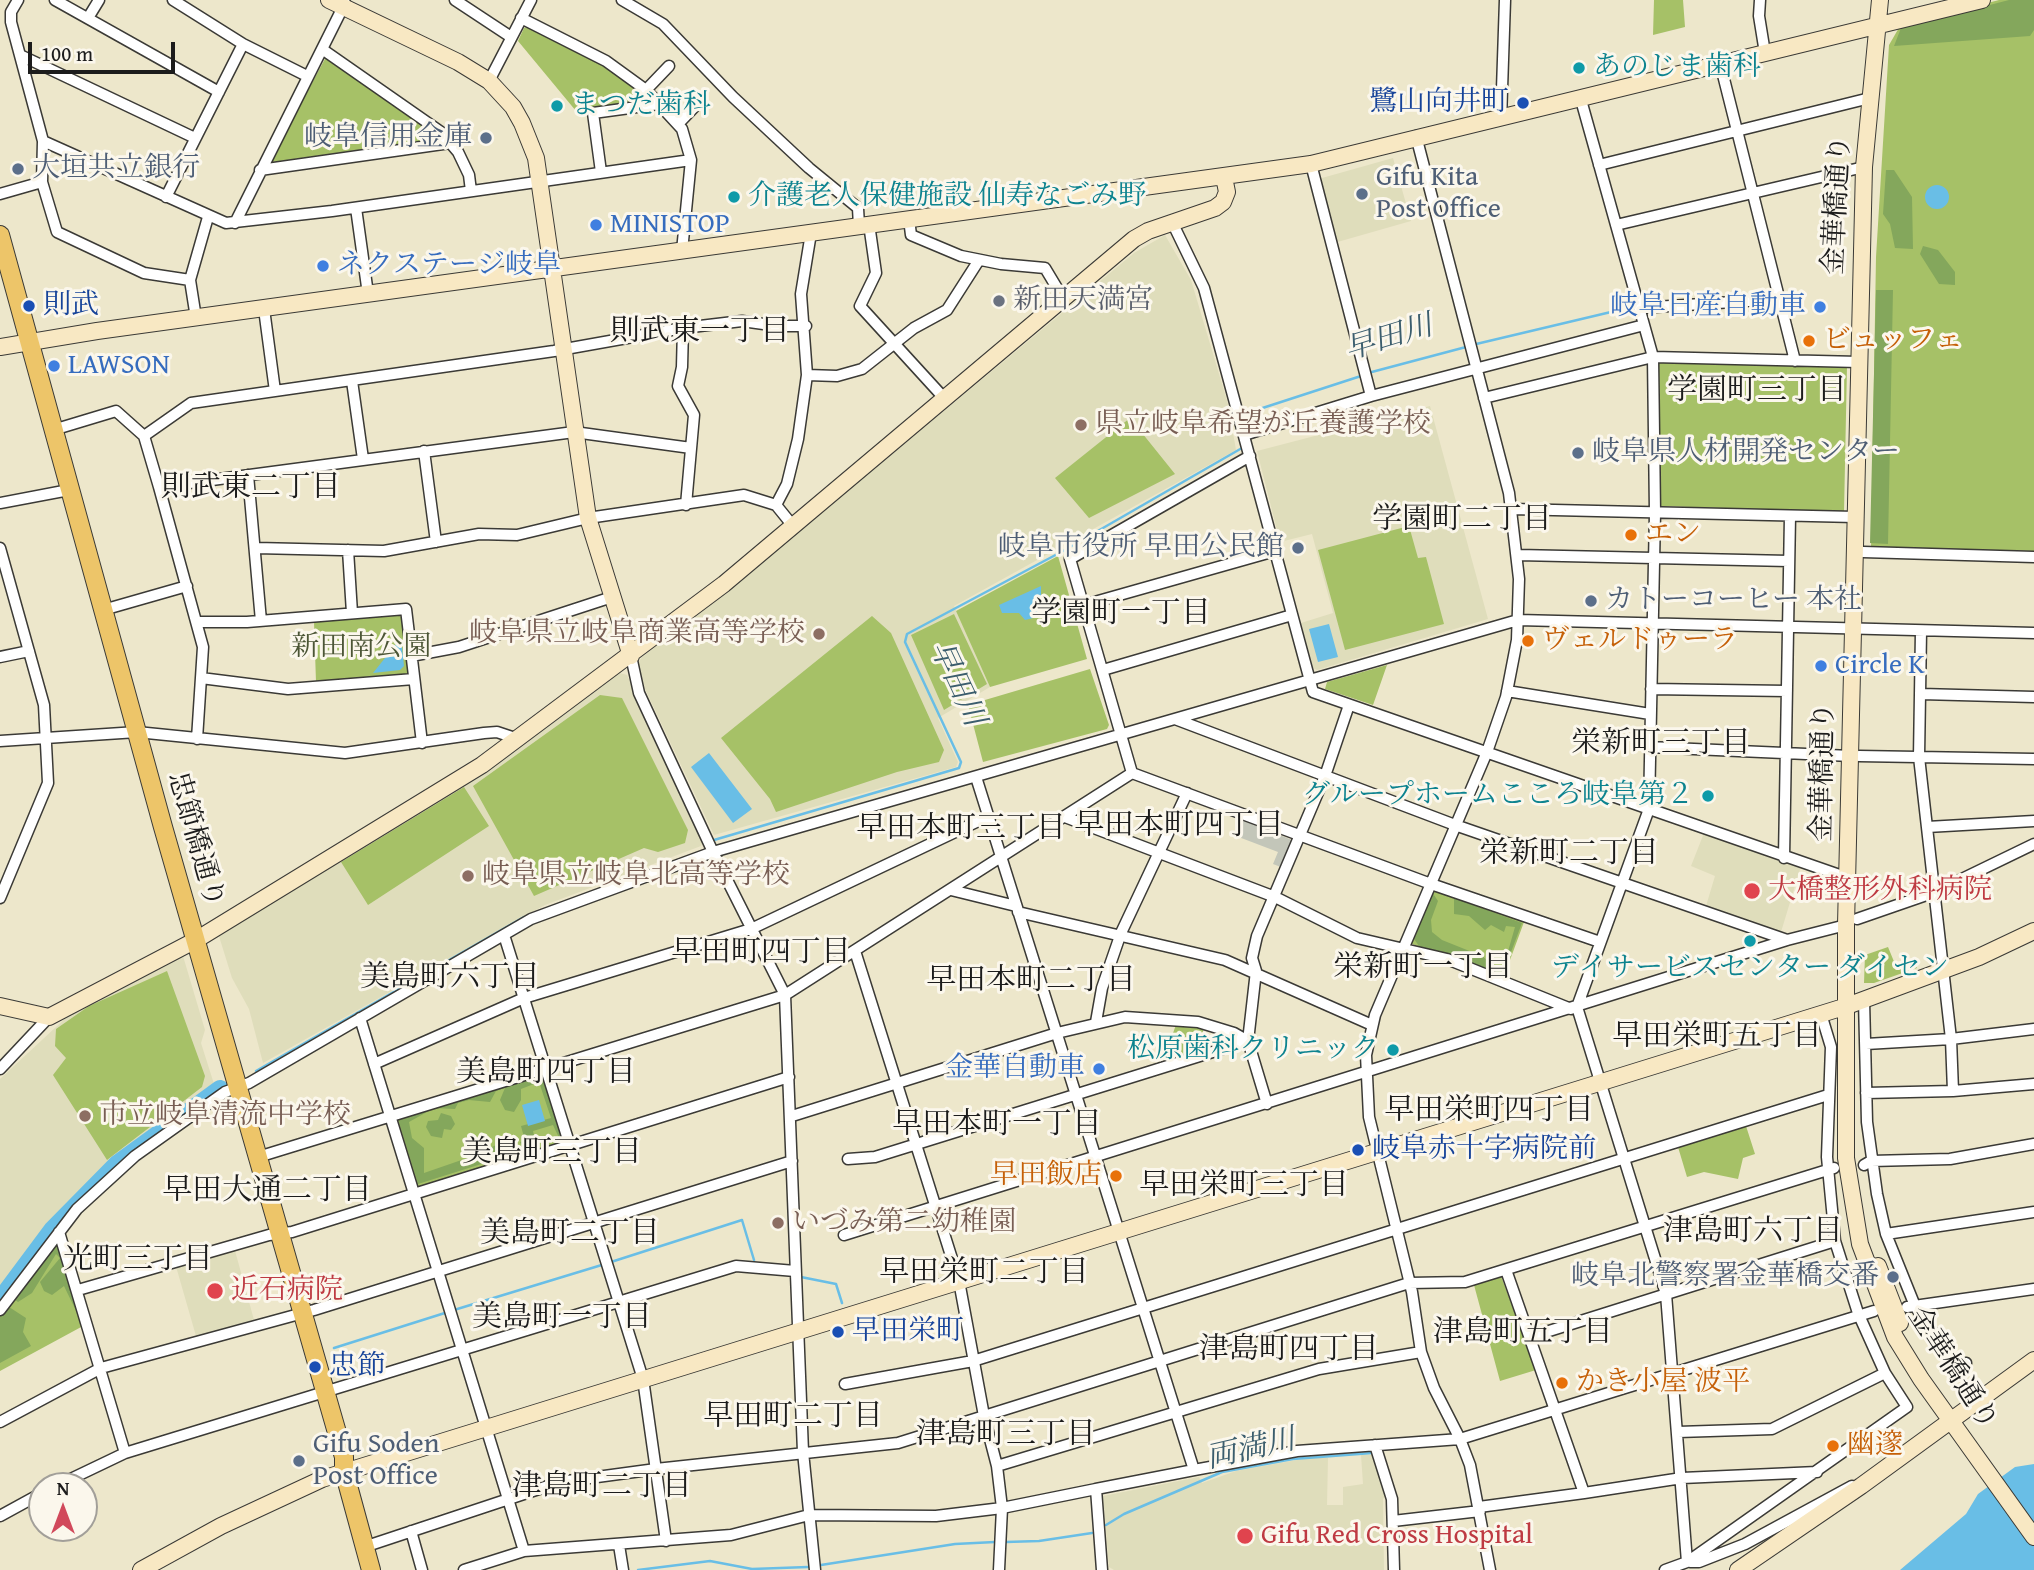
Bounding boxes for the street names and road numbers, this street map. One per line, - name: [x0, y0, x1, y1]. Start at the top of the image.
- street label: 金華橋通り: [1818, 134, 1858, 276]
- street label: 金華橋通り: [1806, 702, 1842, 842]
- street label: 忠節橋通り: [160, 768, 230, 912]
- street label: 金華橋通り: [1900, 1301, 2004, 1437]

